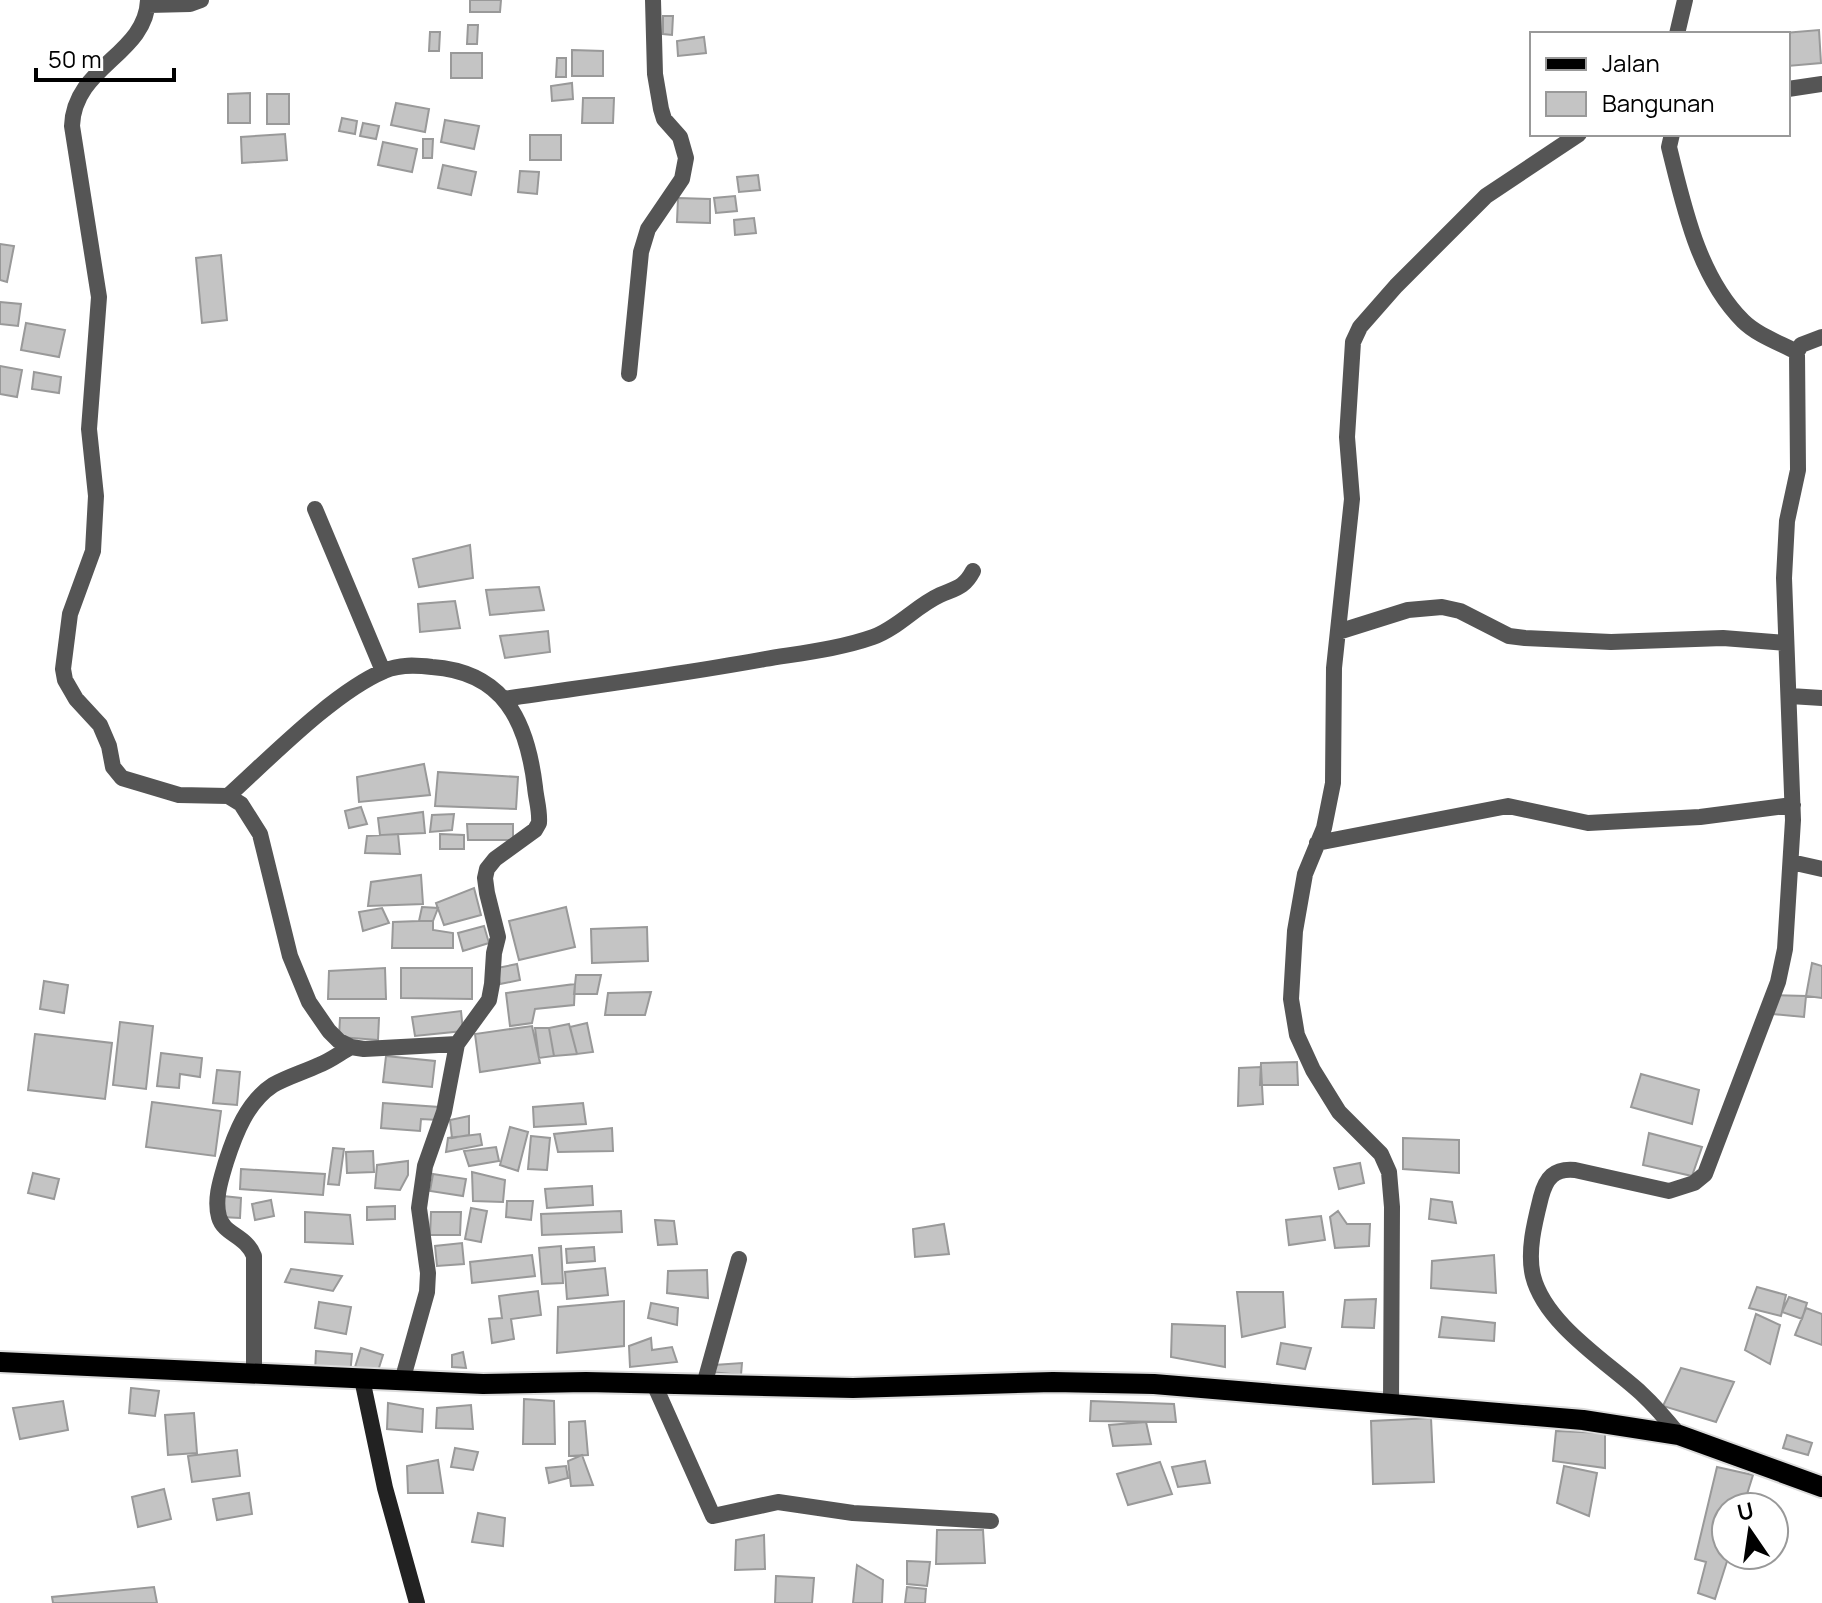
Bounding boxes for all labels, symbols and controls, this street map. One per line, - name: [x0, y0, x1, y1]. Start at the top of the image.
- scale bar: [36, 32, 174, 82]
- legend: [1530, 32, 1790, 136]
- text: 50 m: [48, 42, 102, 75]
- text: Jalan: [1602, 46, 1660, 79]
- text: Bangunan: [1602, 86, 1715, 119]
- north arrow: [1710, 1491, 1790, 1571]
- text: U: [1734, 1495, 1757, 1528]

